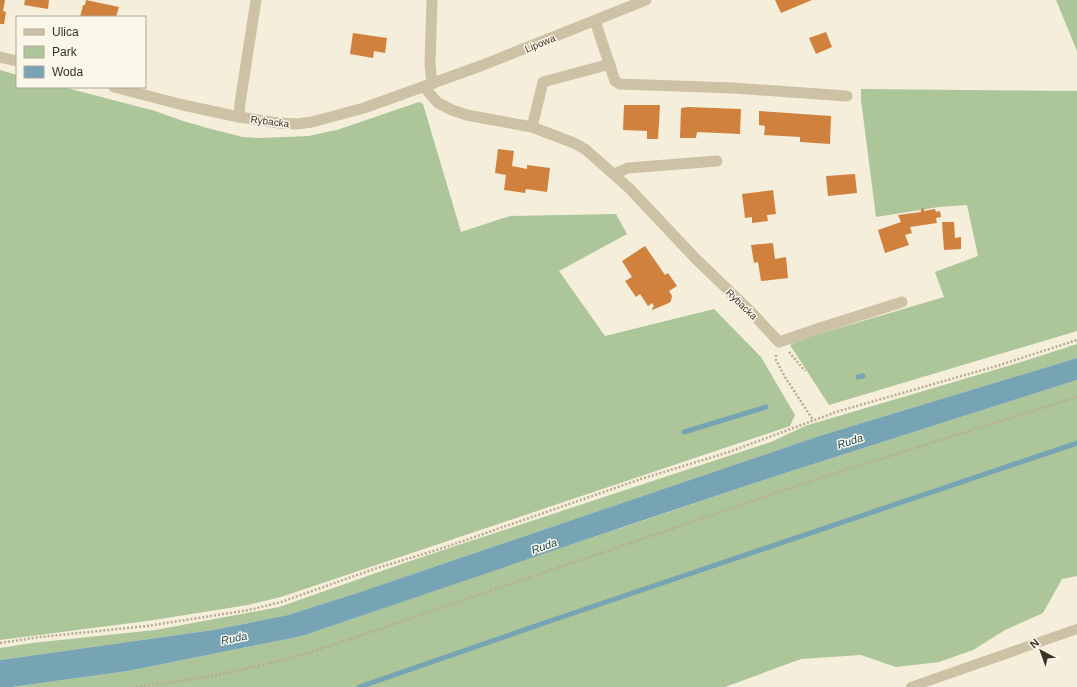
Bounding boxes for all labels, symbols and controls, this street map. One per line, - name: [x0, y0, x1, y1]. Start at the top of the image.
- legend: [16, 16, 146, 88]
- text: Ulica: [52, 25, 79, 39]
- street label: Lipowa: [523, 32, 557, 55]
- text: Park: [52, 45, 78, 59]
- text: Woda: [52, 65, 83, 79]
- street label: Rybacka: [250, 114, 290, 129]
- street label: Rybacka: [724, 287, 760, 322]
- water label: Ruda: [836, 431, 864, 451]
- water label: Ruda: [530, 536, 558, 556]
- water label: Ruda: [220, 630, 248, 646]
- north arrow: [1021, 631, 1061, 671]
- text: N: [1028, 636, 1041, 651]

